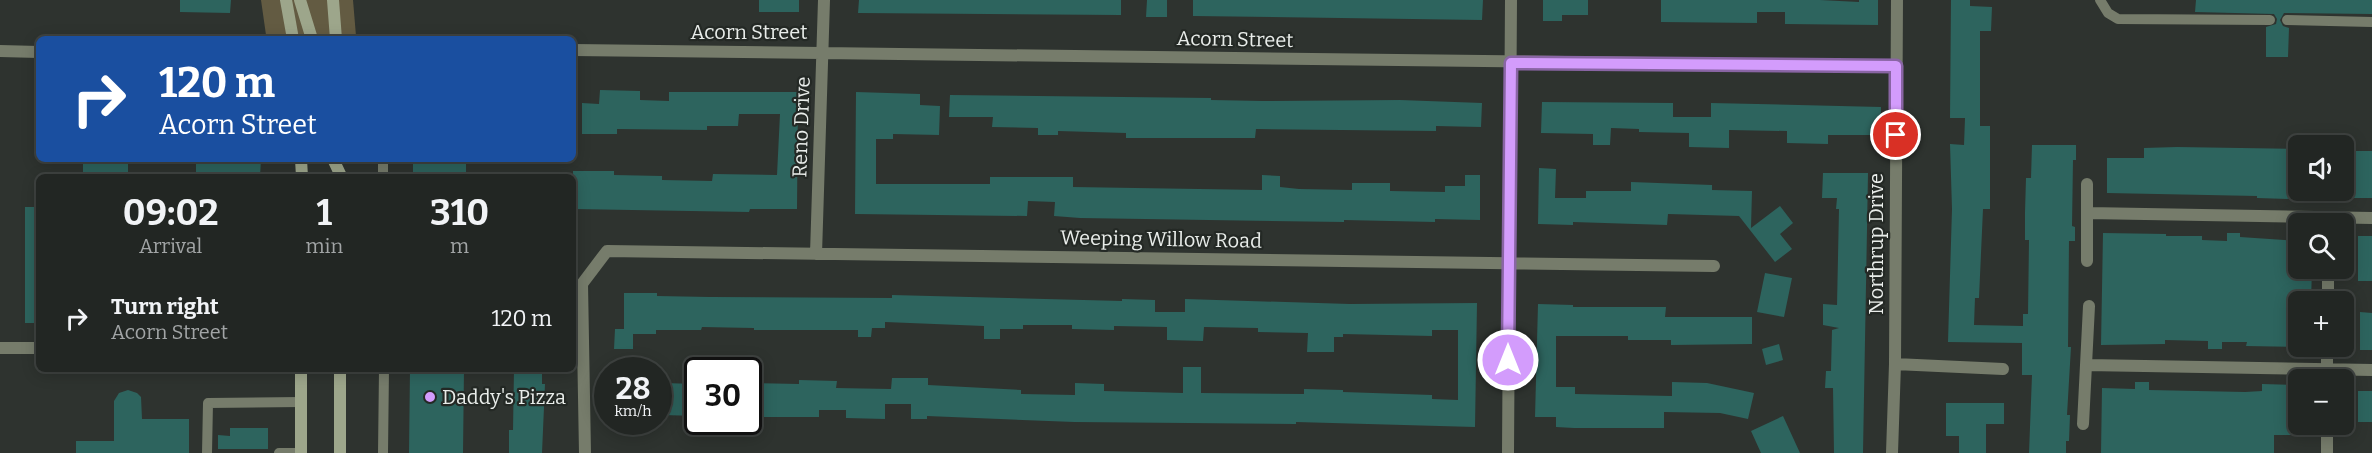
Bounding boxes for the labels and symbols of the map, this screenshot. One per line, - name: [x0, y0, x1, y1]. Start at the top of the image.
- street label: Acorn Street: [691, 20, 807, 44]
- street label: Acorn Street: [1176, 26, 1294, 52]
- street label: Reno Drive: [787, 76, 815, 178]
- pin: [1870, 109, 1921, 160]
- street label: Northrup Drive: [1864, 173, 1888, 315]
- street label: Weeping Willow Road: [1060, 225, 1262, 253]
- position arrow: [1476, 328, 1540, 392]
- speed limit sign: 30: [684, 357, 762, 435]
- place label: Daddy's Pizza: [442, 385, 566, 409]
- marker: Daddy's Pizza: [423, 390, 437, 404]

